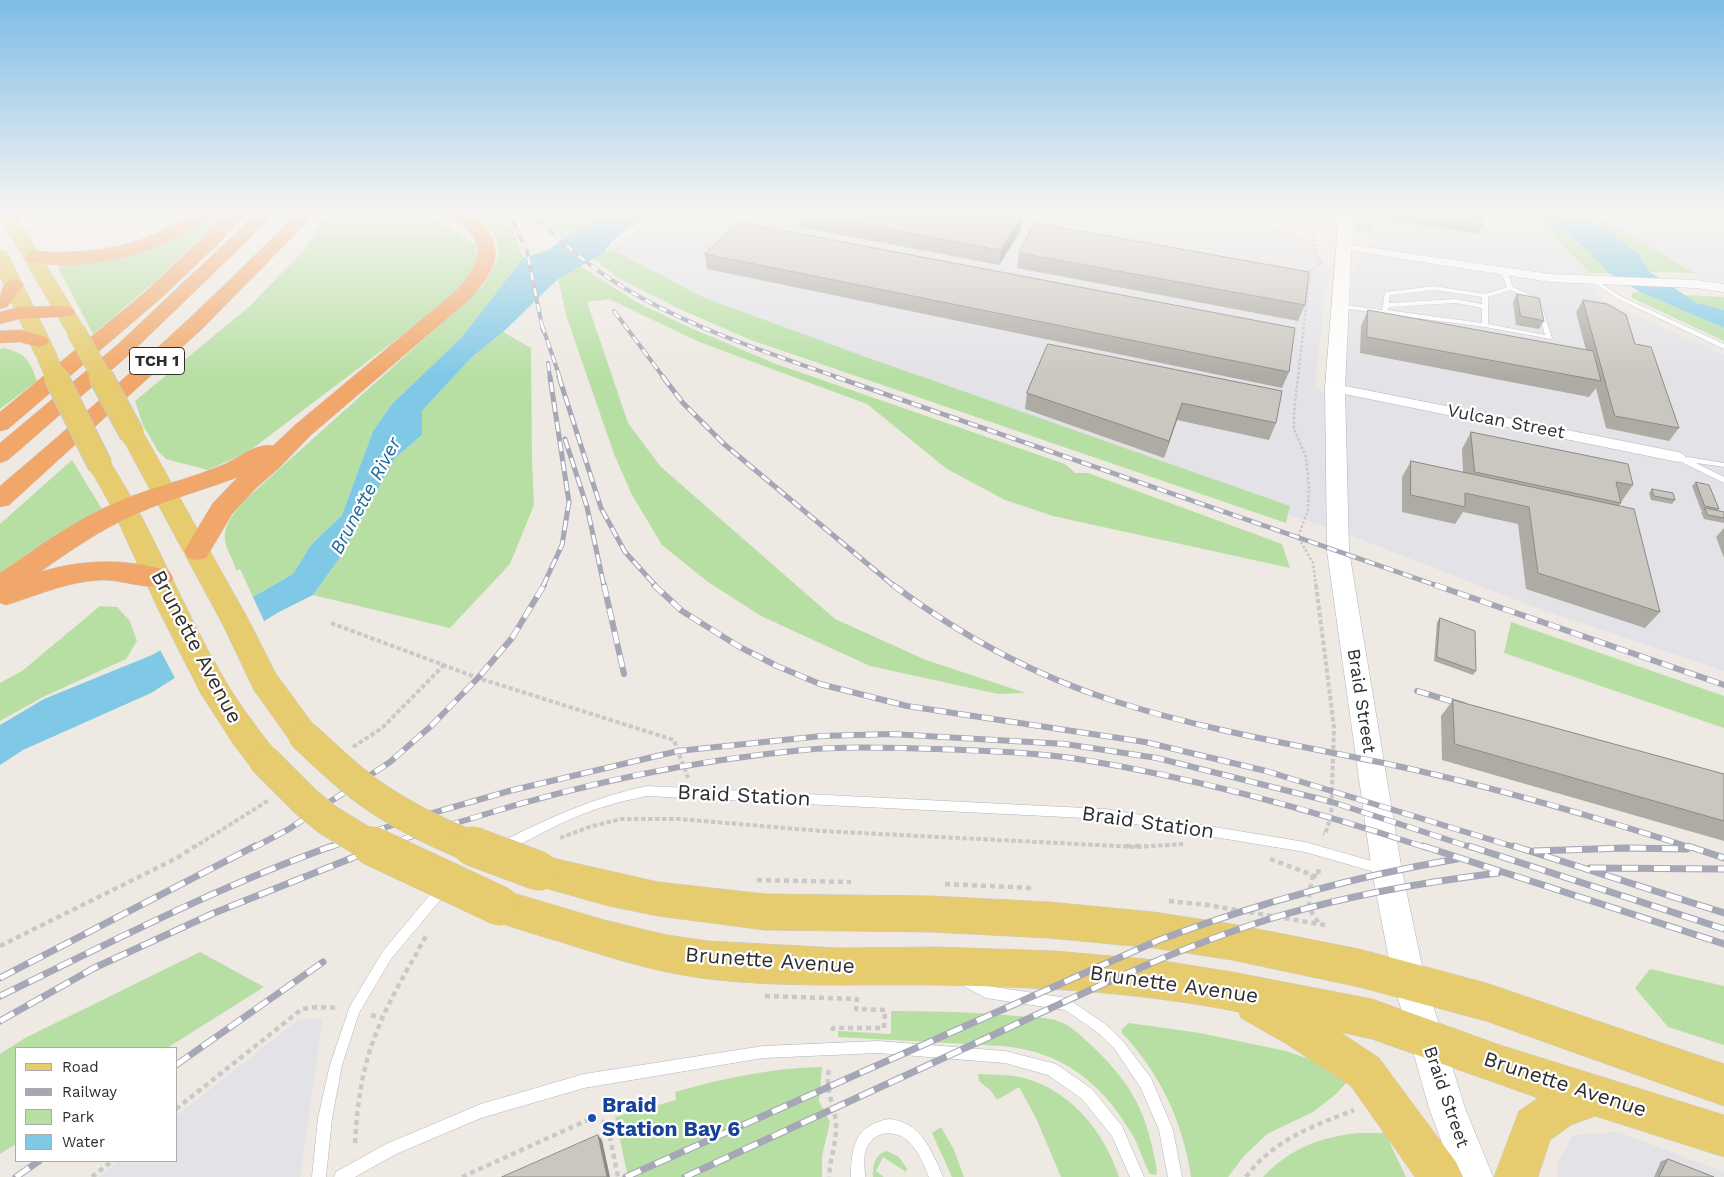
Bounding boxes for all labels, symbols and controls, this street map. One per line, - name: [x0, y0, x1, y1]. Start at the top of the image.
- road number: TCH 1: [130, 348, 184, 374]
- street label: Vulcan Street: [1445, 400, 1567, 444]
- water label: Brunette River: [326, 434, 406, 558]
- street label: Brunette Avenue: [145, 566, 247, 728]
- street label: Braid Street: [1342, 647, 1380, 755]
- street label: Braid Station: [677, 780, 811, 812]
- street label: Braid Station: [1080, 801, 1216, 845]
- street label: Brunette Avenue: [684, 943, 856, 979]
- street label: Brunette Avenue: [1088, 961, 1260, 1009]
- street label: Braid Street: [1419, 1044, 1473, 1150]
- legend: [15, 1047, 178, 1162]
- street label: Brunette Avenue: [1480, 1047, 1650, 1123]
- text: Road: [62, 1058, 99, 1076]
- text: Railway: [62, 1083, 117, 1101]
- place label: Braid Station Bay 6: [602, 1093, 740, 1143]
- text: Park: [62, 1108, 94, 1126]
- marker: Braid Station Bay 6: [586, 1112, 598, 1124]
- text: Water: [62, 1133, 105, 1151]

